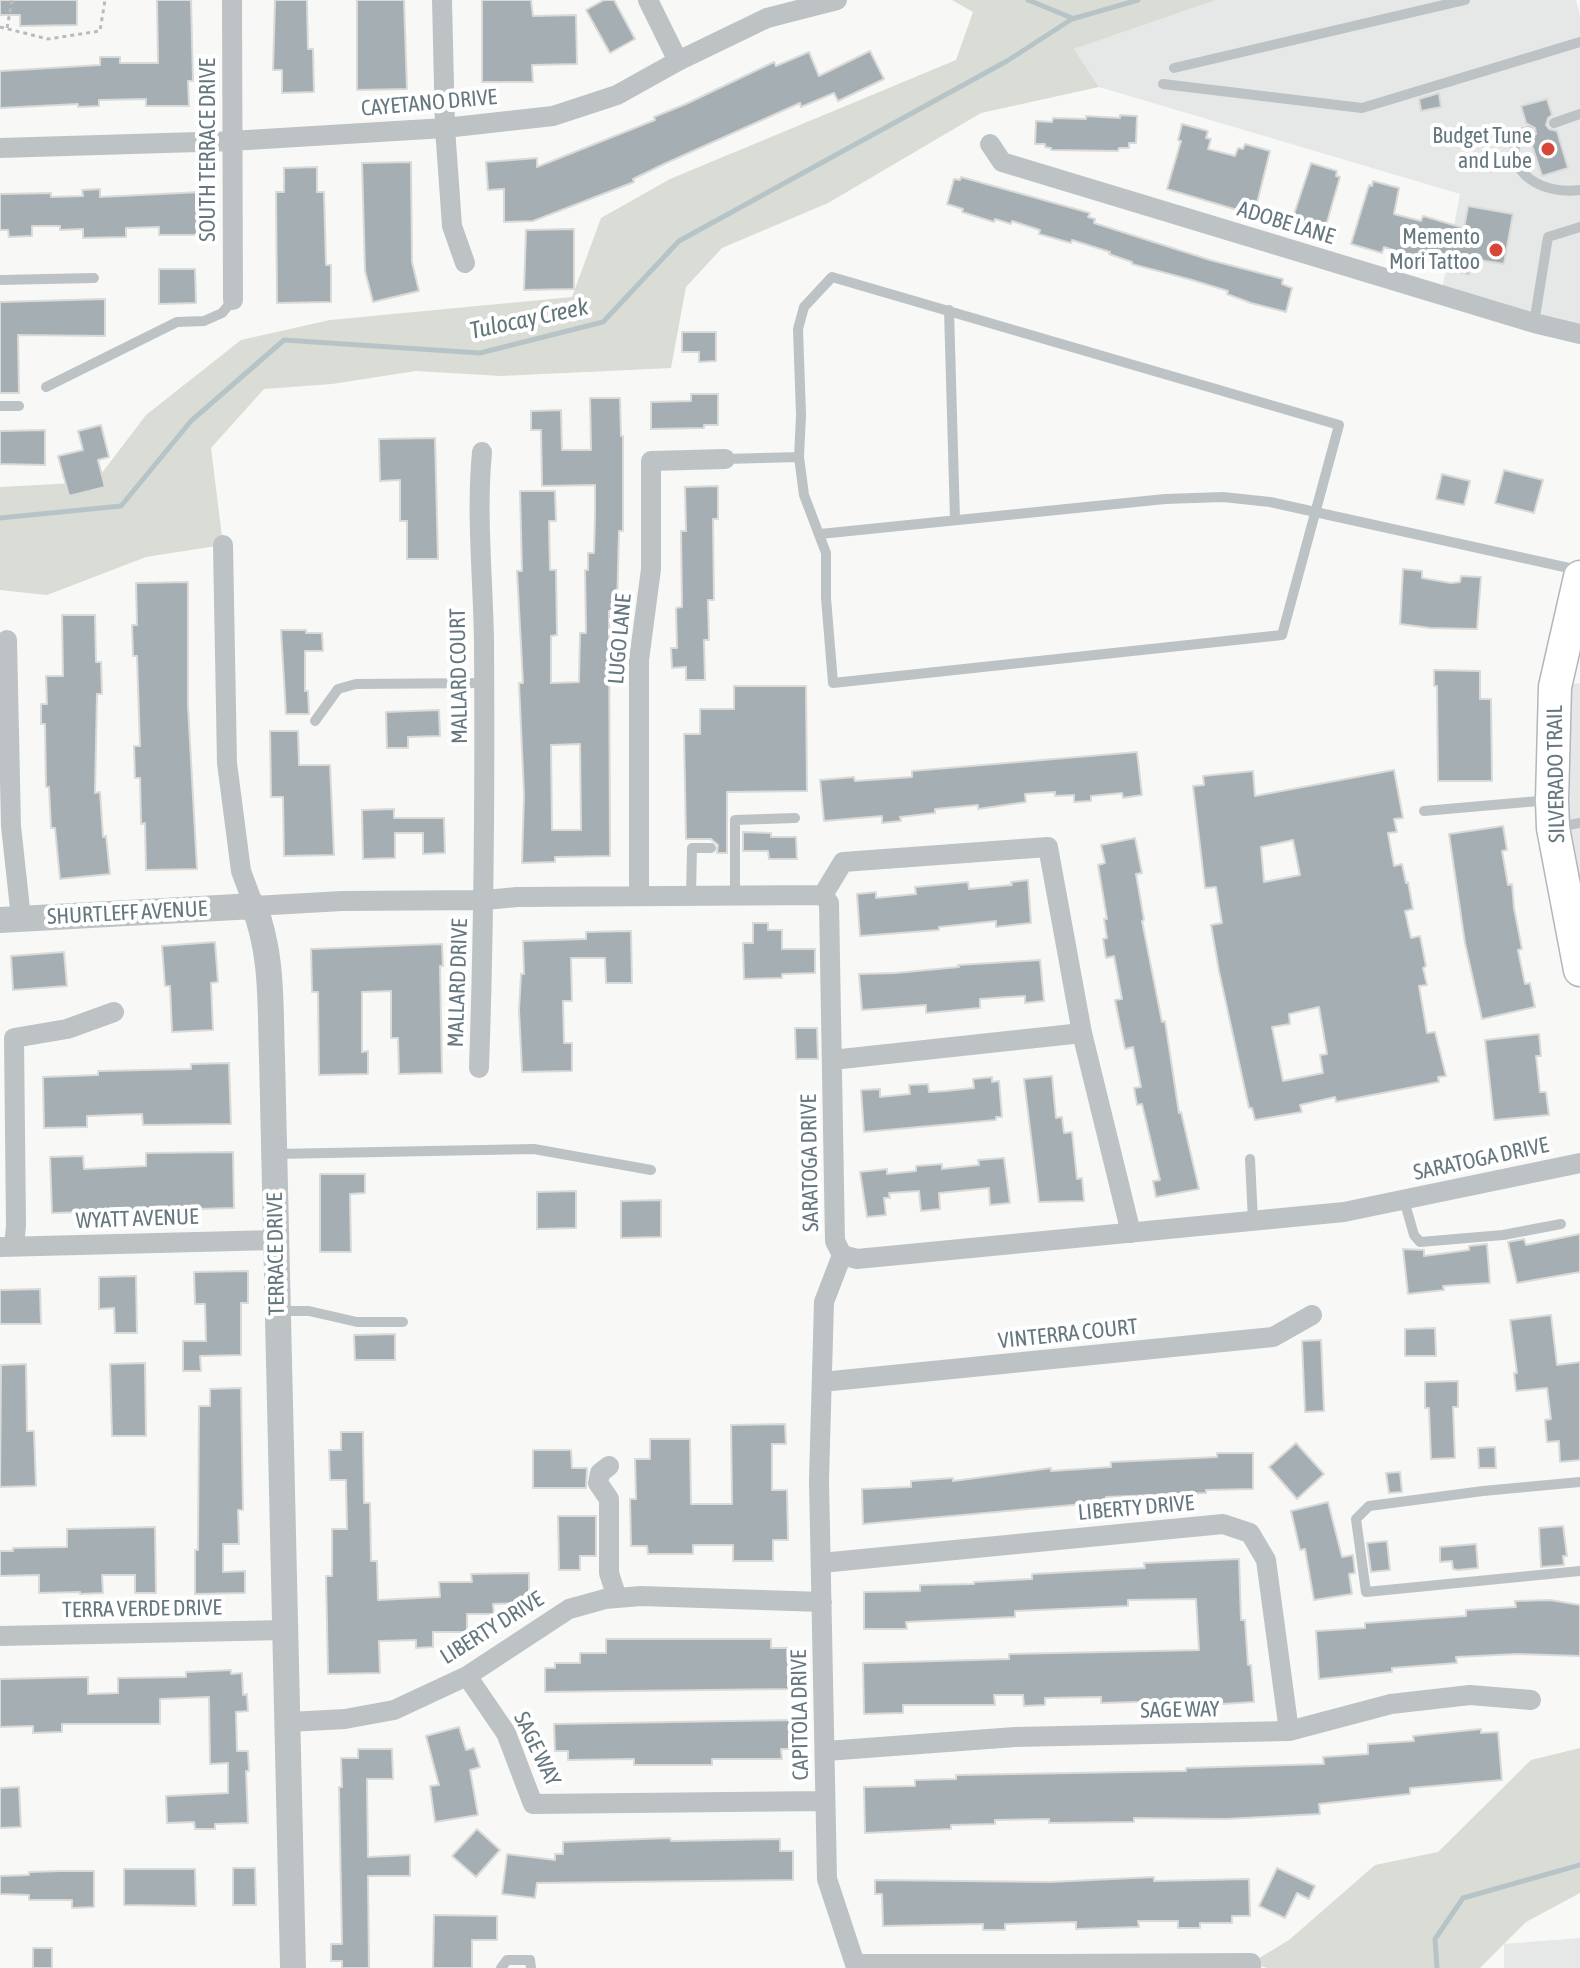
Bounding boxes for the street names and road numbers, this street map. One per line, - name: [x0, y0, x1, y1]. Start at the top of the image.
- street label: SOUTH TERRACE DRIVE: [195, 58, 221, 242]
- street label: CAYETANO DRIVE: [360, 84, 498, 122]
- street label: ADOBE LANE: [1234, 196, 1338, 250]
- street label: LUGO LANE: [603, 593, 637, 685]
- street label: MALLARD COURT: [445, 608, 473, 744]
- street label: SILVERADO TRAIL: [1542, 705, 1570, 843]
- street label: SHURTLEFF AVENUE: [46, 896, 208, 930]
- street label: MALLARD DRIVE: [443, 918, 473, 1048]
- street label: SARATOGA DRIVE: [796, 1094, 824, 1232]
- street label: SARATOGA DRIVE: [1411, 1132, 1551, 1186]
- street label: TERRACE DRIVE: [262, 1192, 290, 1316]
- street label: WYATT AVENUE: [75, 1204, 199, 1234]
- street label: VINTERRA COURT: [997, 1314, 1139, 1354]
- street label: LIBERTY DRIVE: [1077, 1490, 1195, 1526]
- street label: LIBERTY DRIVE: [436, 1586, 548, 1670]
- street label: TERRA VERDE DRIVE: [62, 1594, 222, 1624]
- street label: CAPITOLA DRIVE: [786, 1650, 814, 1780]
- street label: SAGE WAY: [1140, 1696, 1220, 1724]
- street label: SAGE WAY: [508, 1708, 566, 1790]

